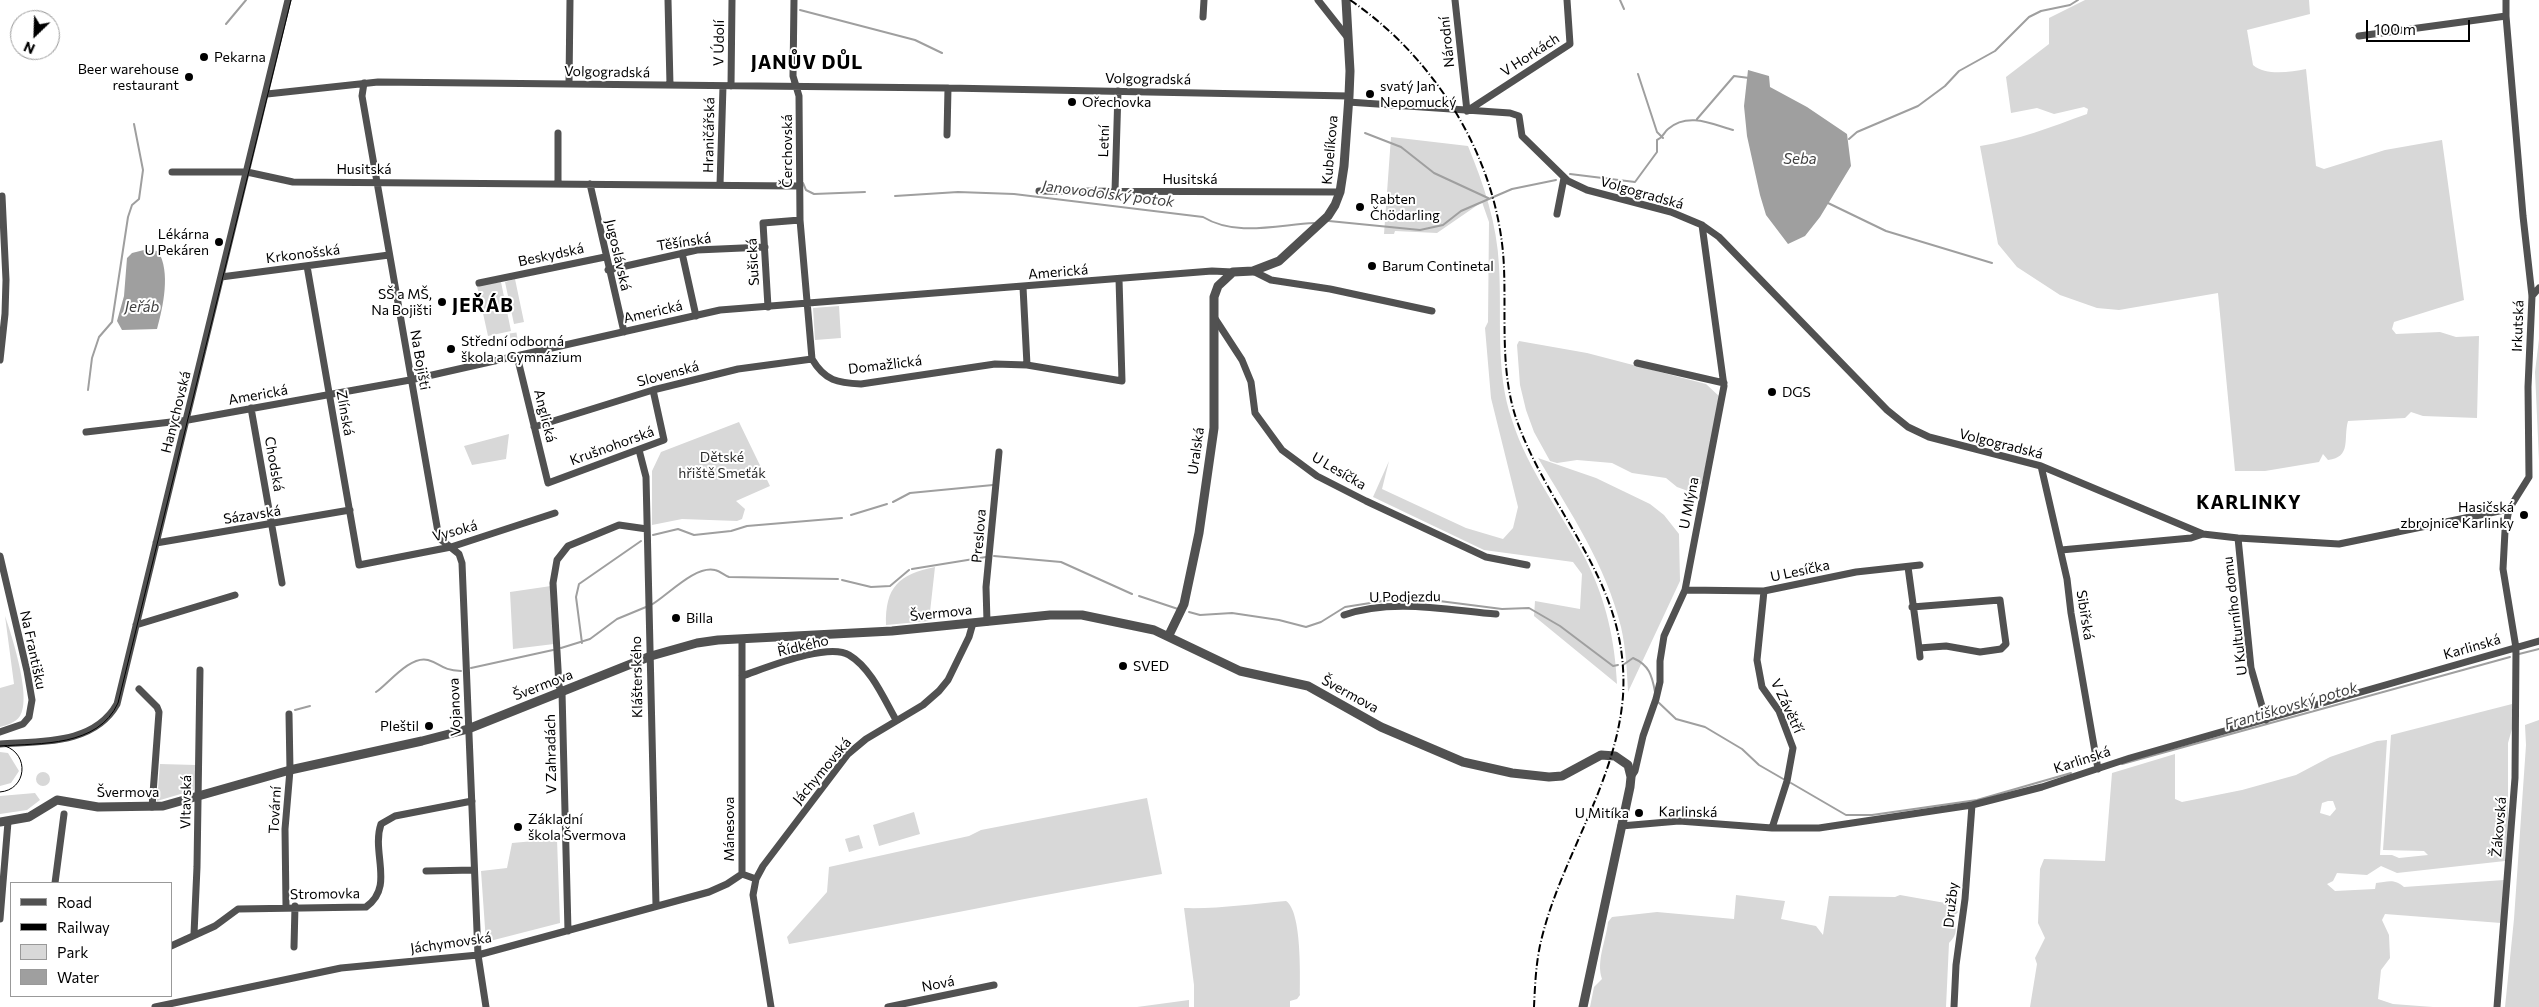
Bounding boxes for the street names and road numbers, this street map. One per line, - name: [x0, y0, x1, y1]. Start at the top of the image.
- street label: Národní: [1436, 16, 1458, 68]
- street label: V Údolí: [710, 20, 728, 66]
- street label: V Horkách: [1498, 30, 1562, 80]
- street label: Volgogradská: [564, 63, 650, 81]
- street label: Volgogradská: [1105, 70, 1191, 88]
- street label: Hraničářská: [700, 97, 718, 173]
- street label: Čerchovská: [779, 114, 795, 188]
- street label: Kubelíkova: [1319, 115, 1341, 185]
- street label: Letní: [1095, 124, 1113, 158]
- street label: Husitská: [336, 161, 392, 177]
- street label: Husitská: [1162, 171, 1218, 187]
- street label: Volgogradská: [1598, 173, 1686, 213]
- street label: Jugoslávská: [602, 218, 634, 292]
- street label: Těšínská: [656, 229, 712, 255]
- street label: Sušická: [743, 238, 763, 286]
- street label: Beskydská: [517, 240, 585, 270]
- street label: Krkonošská: [265, 241, 341, 267]
- street label: Americká: [1027, 261, 1089, 283]
- street label: Americká: [622, 297, 684, 327]
- street label: Irkutská: [2509, 300, 2527, 352]
- street label: Na Bojišti: [406, 329, 434, 391]
- street label: Domažlická: [847, 352, 923, 378]
- street label: Slovenská: [635, 358, 701, 390]
- street label: Hanychovská: [158, 369, 194, 455]
- street label: Americká: [227, 381, 289, 409]
- street label: Anglická: [530, 388, 560, 444]
- street label: Zlínská: [333, 389, 357, 437]
- street label: Krušnohorská: [568, 423, 656, 469]
- street label: Volgogradská: [1957, 425, 2045, 463]
- street label: Uralská: [1184, 426, 1208, 476]
- street label: Chodská: [261, 435, 287, 493]
- street label: U Lesíčka: [1309, 449, 1369, 493]
- street label: U Mlýna: [1676, 476, 1702, 530]
- street label: Sázavská: [222, 502, 282, 528]
- street label: Preslova: [968, 508, 990, 564]
- street label: Vysoká: [431, 517, 479, 545]
- street label: U Kulturního domu: [2219, 555, 2251, 677]
- street label: U Lesíčka: [1769, 557, 1831, 585]
- street label: U Podjezdu: [1369, 588, 1441, 606]
- street label: Sibiřská: [2073, 589, 2097, 641]
- street label: Švermova: [909, 601, 973, 625]
- street label: Na Františku: [16, 609, 50, 691]
- street label: Karlinská: [2441, 631, 2503, 663]
- street label: Řídkého: [776, 632, 830, 660]
- street label: Klášterského: [628, 636, 646, 718]
- street label: Švermova: [511, 666, 575, 704]
- street label: Švermova: [1319, 672, 1381, 716]
- street label: V Závětří: [1767, 676, 1807, 736]
- street label: Vojanova: [446, 678, 464, 736]
- street label: V Zahradách: [542, 714, 560, 794]
- street label: Jáchymovská: [789, 734, 855, 808]
- street label: Karlinská: [2051, 743, 2113, 777]
- street label: Vltavská: [177, 775, 195, 829]
- street label: Švermova: [97, 784, 159, 800]
- street label: Tovární: [265, 786, 285, 834]
- street label: Žákovská: [2488, 796, 2510, 858]
- street label: Mánesova: [721, 797, 737, 861]
- street label: Karlinská: [1659, 803, 1717, 821]
- street label: Družby: [1940, 881, 1962, 929]
- street label: Stromovka: [290, 885, 360, 903]
- street label: Jáchymovská: [409, 929, 493, 957]
- street label: Nová: [920, 973, 956, 995]

